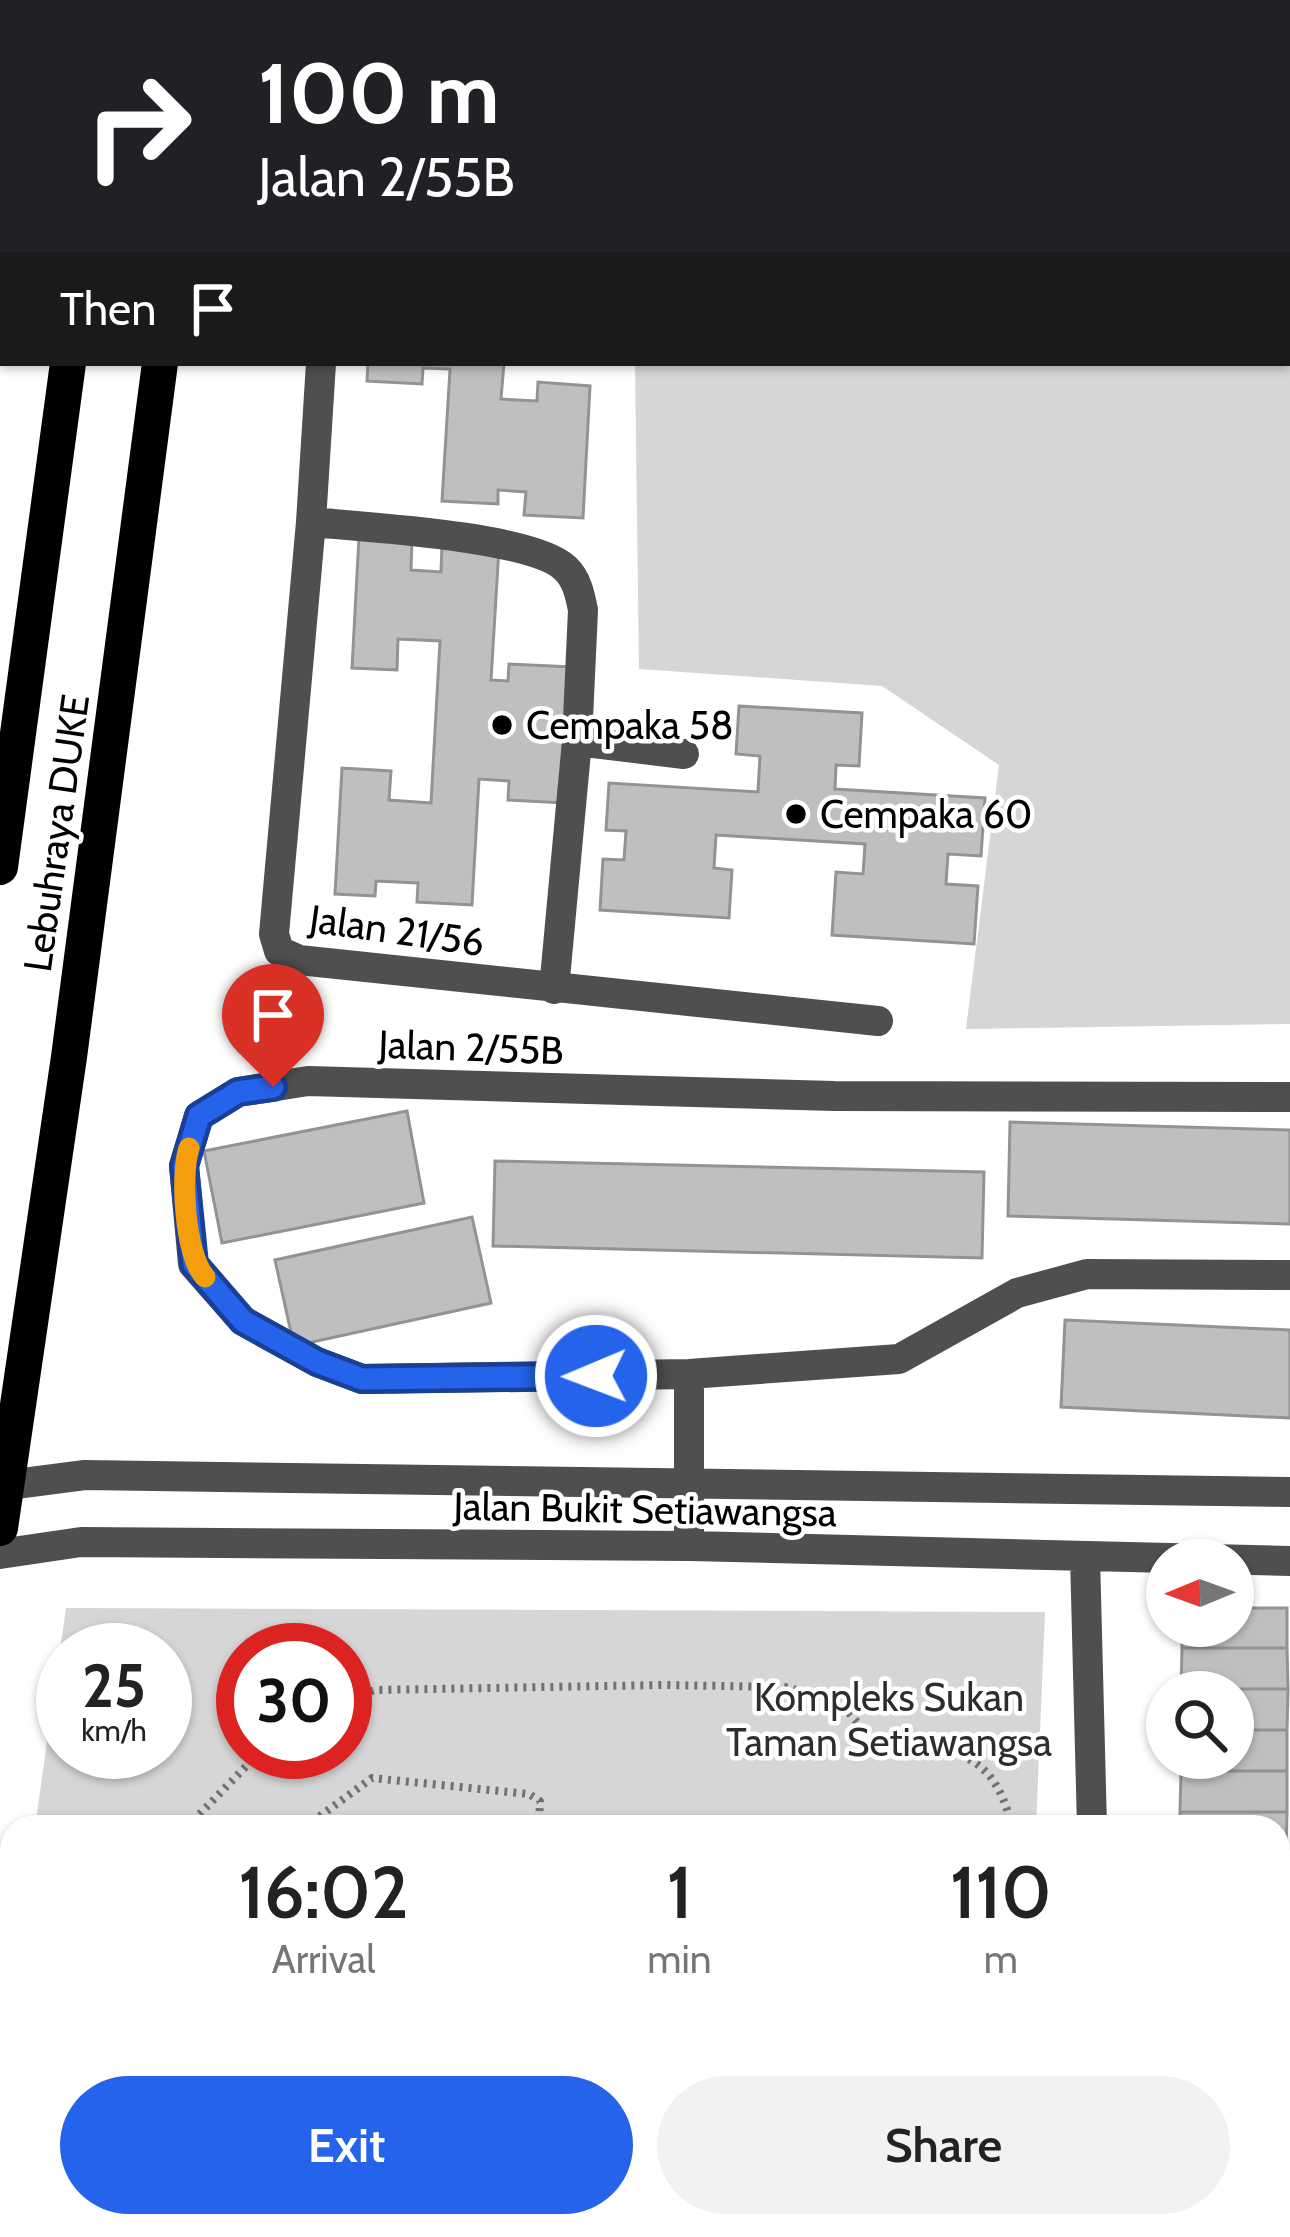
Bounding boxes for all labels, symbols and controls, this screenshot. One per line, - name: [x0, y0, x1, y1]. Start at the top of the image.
- text: 100 m: [258, 42, 500, 144]
- icon: right: [60, 48, 216, 204]
- text: Jalan 2/55B: [258, 144, 515, 210]
- icon: arrive: [180, 276, 246, 342]
- text: Then: [60, 282, 156, 336]
- street label: Lebuhraya DUKE: [13, 691, 99, 975]
- place label: Cempaka 58: [526, 701, 734, 749]
- marker: Cempaka 58: [489, 712, 515, 738]
- place label: Cempaka 60: [820, 790, 1032, 838]
- marker: Cempaka 60: [783, 801, 809, 827]
- street label: Jalan 21/56: [306, 894, 487, 966]
- pin: [222, 964, 324, 1087]
- icon: arrive: [240, 982, 306, 1048]
- street label: Jalan 2/55B: [377, 1020, 564, 1074]
- position arrow: [533, 1313, 659, 1439]
- street label: Jalan Bukit Setiawangsa: [452, 1482, 837, 1536]
- north arrow: [1146, 1539, 1254, 1647]
- map controls: [1146, 1539, 1254, 1779]
- speed limit sign: 30: [216, 1623, 372, 1779]
- text: 25: [82, 1649, 146, 1722]
- button: search: [1146, 1671, 1254, 1779]
- park label: Kompleks Sukan Taman Setiawangsa: [726, 1673, 1052, 1766]
- text: km/h: [81, 1712, 147, 1749]
- text: 16:02: [238, 1849, 409, 1936]
- text: 1: [667, 1849, 692, 1936]
- text: 110: [950, 1849, 1052, 1936]
- text: Arrival: [272, 1935, 376, 1983]
- text: min: [647, 1935, 712, 1983]
- text: m: [984, 1935, 1018, 1983]
- button: Exit: [60, 2076, 633, 2214]
- button: Share: [657, 2076, 1230, 2214]

